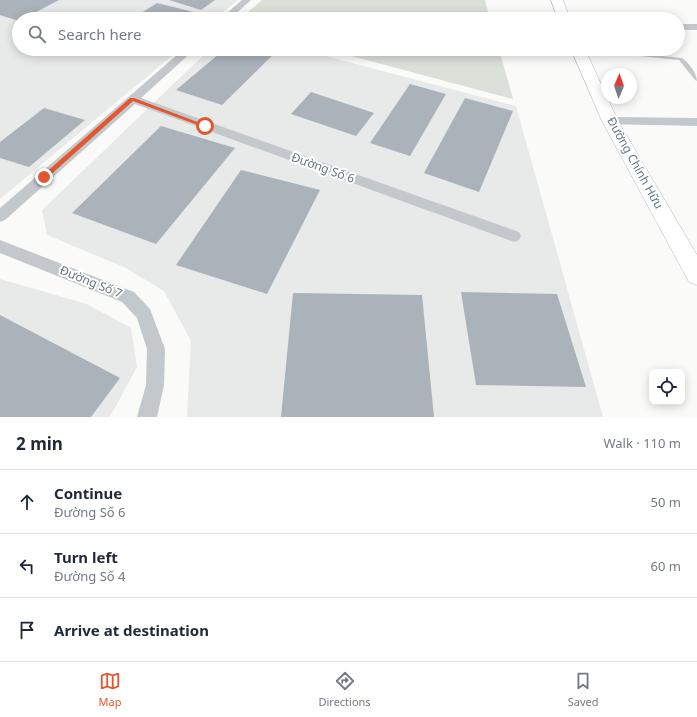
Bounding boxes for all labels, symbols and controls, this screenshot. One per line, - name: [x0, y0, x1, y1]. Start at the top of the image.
- search box: [12, 12, 685, 56]
- icon: search: [26, 23, 48, 45]
- text: Search here: [58, 24, 141, 44]
- north arrow: [601, 68, 637, 104]
- street label: Đường Chính Hữu: [603, 114, 668, 212]
- route start: [196, 117, 214, 135]
- street label: Đường Số 6: [289, 148, 357, 187]
- route end: [35, 168, 53, 186]
- street label: Đường Số 7: [57, 261, 125, 302]
- map controls: [649, 369, 685, 405]
- button: locate: [649, 369, 685, 405]
- text: 2 min: [16, 432, 63, 455]
- text: Walk · 110 m: [603, 434, 681, 452]
- text: Continue: [54, 483, 122, 503]
- icon: ahead: [16, 491, 38, 513]
- text: 50 m: [651, 493, 681, 511]
- text: Đường Số 6: [54, 503, 126, 521]
- text: Turn left: [54, 547, 118, 567]
- icon: left: [16, 555, 38, 577]
- text: 60 m: [651, 557, 681, 575]
- text: Đường Số 4: [54, 567, 126, 585]
- icon: arrive: [16, 619, 38, 641]
- text: Arrive at destination: [54, 620, 209, 640]
- tab: Map: [99, 670, 121, 709]
- tab: Directions: [318, 670, 371, 709]
- tab: Saved: [568, 670, 598, 709]

